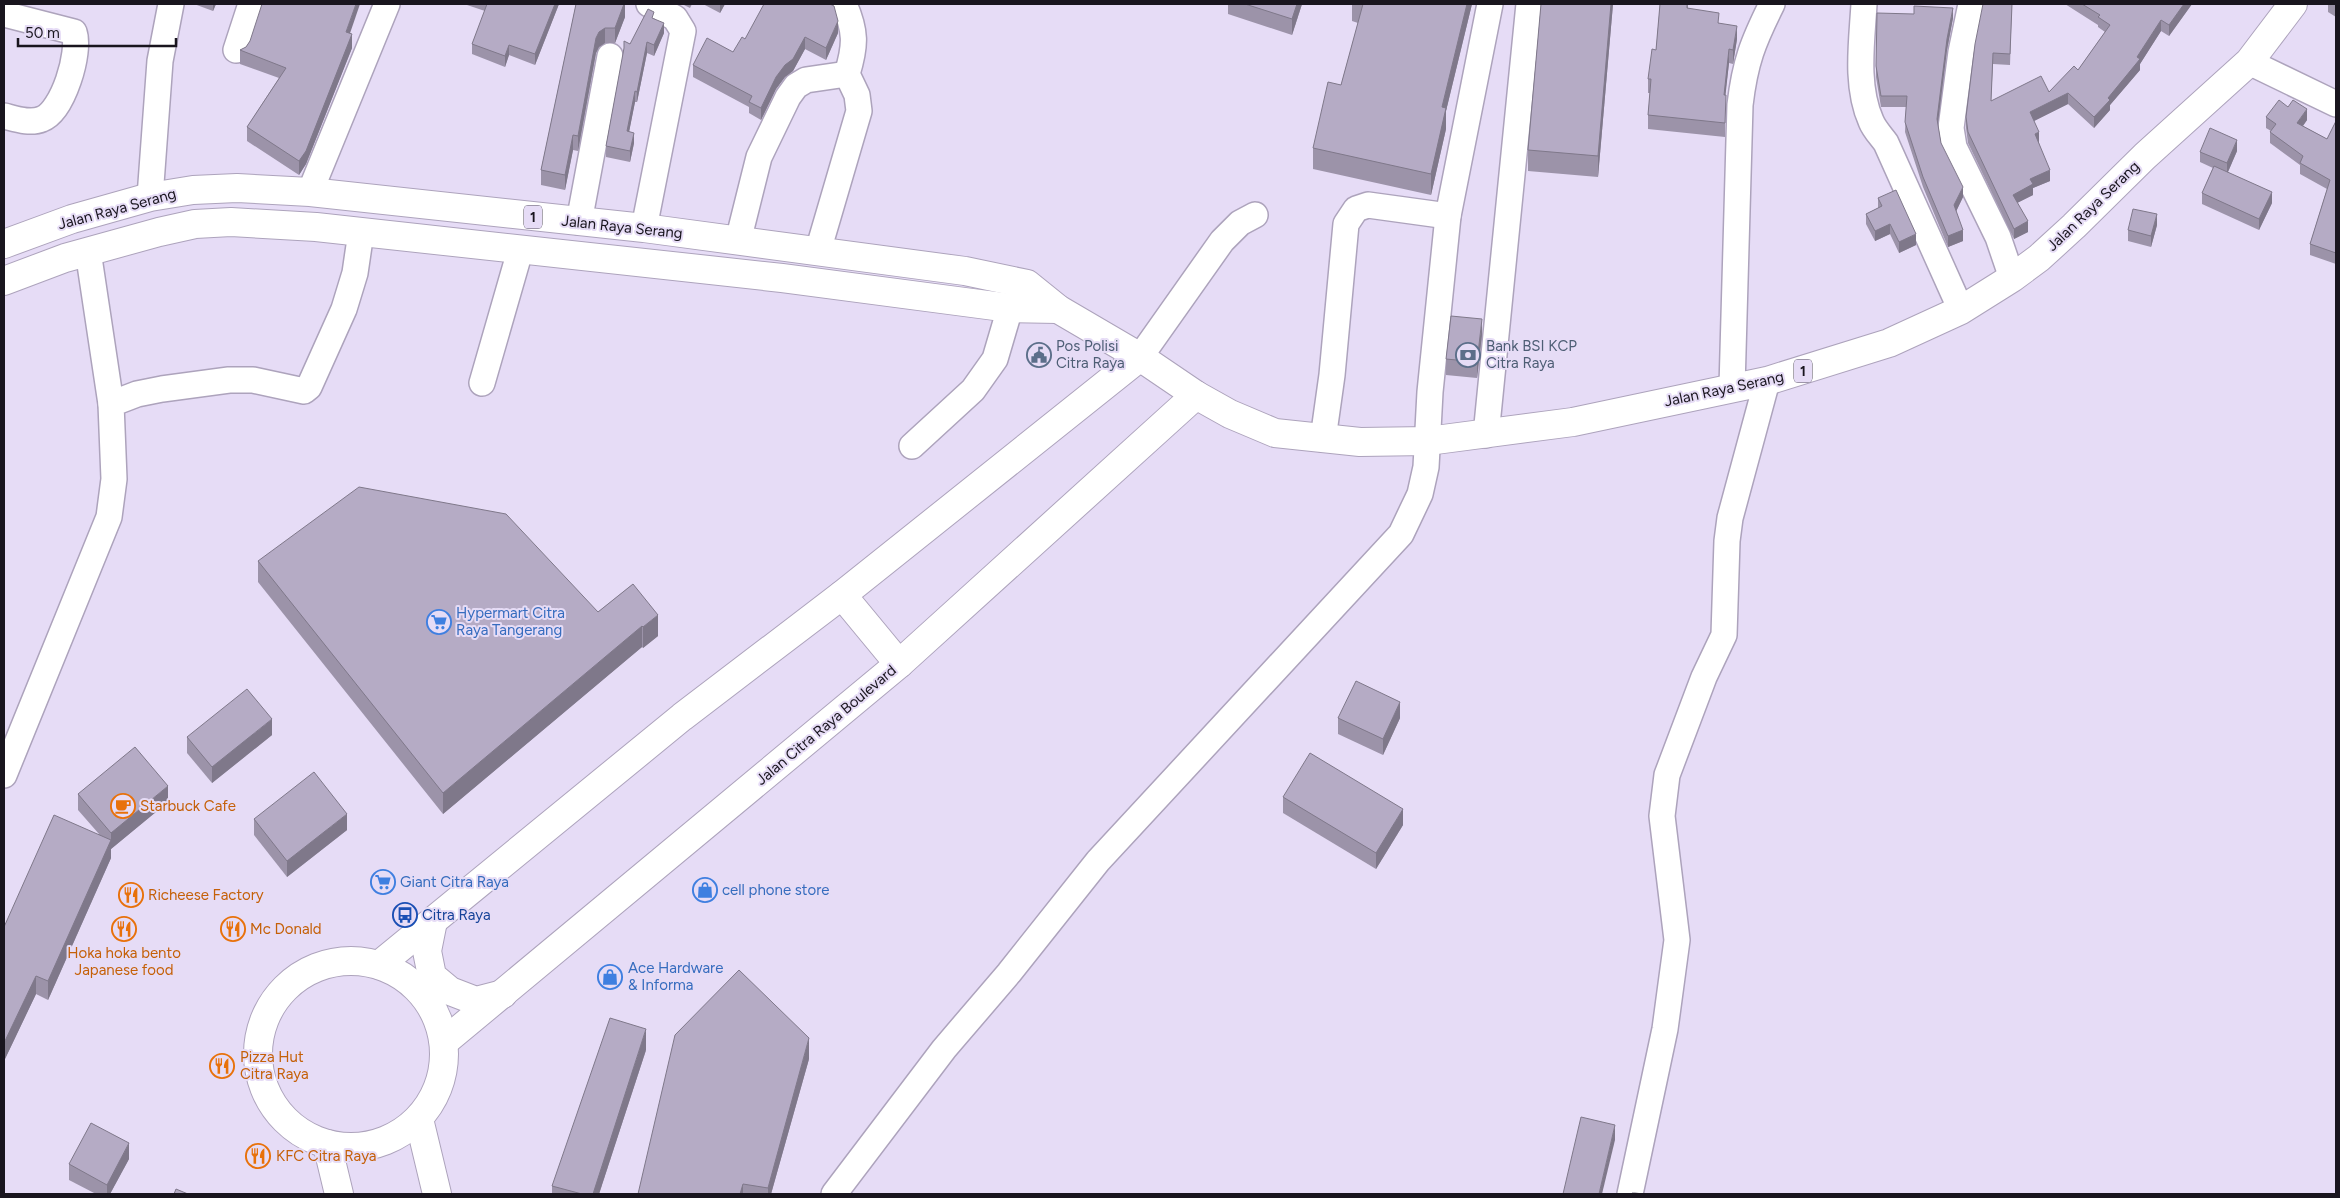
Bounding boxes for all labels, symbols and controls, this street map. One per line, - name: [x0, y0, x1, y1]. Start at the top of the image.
- scale bar: [18, 15, 175, 47]
- text: 50 m: [25, 24, 60, 42]
- street label: Jalan Raya Serang: [2043, 157, 2143, 255]
- street label: Jalan Raya Serang: [56, 185, 178, 233]
- road number: 1: [524, 206, 542, 228]
- street label: Jalan Raya Serang: [561, 212, 683, 242]
- place label: Pos Polisi Citra Raya: [1056, 337, 1125, 372]
- place label: Bank BSI KCP Citra Raya: [1486, 337, 1577, 372]
- public building icon: Pos Polisi Citra Raya: [1026, 342, 1052, 368]
- bank icon: Bank BSI KCP Citra Raya: [1455, 342, 1481, 368]
- road number: 1: [1794, 360, 1812, 382]
- street label: Jalan Raya Serang: [1663, 368, 1785, 410]
- place label: Hypermart Citra Raya Tangerang: [456, 604, 565, 639]
- supermarket icon: Hypermart Citra Raya Tangerang: [426, 609, 452, 635]
- street label: Jalan Citra Raya Boulevard: [752, 661, 900, 789]
- cafe icon: Starbuck Cafe: [110, 793, 136, 819]
- place label: Starbuck Cafe: [140, 797, 236, 815]
- supermarket icon: Giant Citra Raya: [370, 869, 396, 895]
- place label: Giant Citra Raya: [400, 873, 509, 891]
- shop icon: cell phone store: [692, 877, 718, 903]
- place label: cell phone store: [722, 881, 829, 899]
- restaurant icon: Richeese Factory: [118, 882, 144, 908]
- place label: Richeese Factory: [148, 886, 264, 904]
- bus stop icon: Citra Raya: [392, 902, 418, 928]
- place label: Citra Raya: [422, 906, 491, 924]
- restaurant icon: Hoka hoka bento Japanese food: [111, 916, 137, 942]
- restaurant icon: Mc Donald: [220, 916, 246, 942]
- place label: Mc Donald: [250, 920, 322, 938]
- place label: Hoka hoka bento Japanese food: [67, 944, 181, 979]
- place label: Ace Hardware & Informa: [628, 959, 723, 994]
- shop icon: Ace Hardware & Informa: [597, 964, 623, 990]
- place label: Pizza Hut Citra Raya: [240, 1048, 309, 1083]
- restaurant icon: Pizza Hut Citra Raya: [209, 1053, 235, 1079]
- restaurant icon: KFC Citra Raya: [245, 1143, 271, 1169]
- place label: KFC Citra Raya: [276, 1147, 377, 1165]

